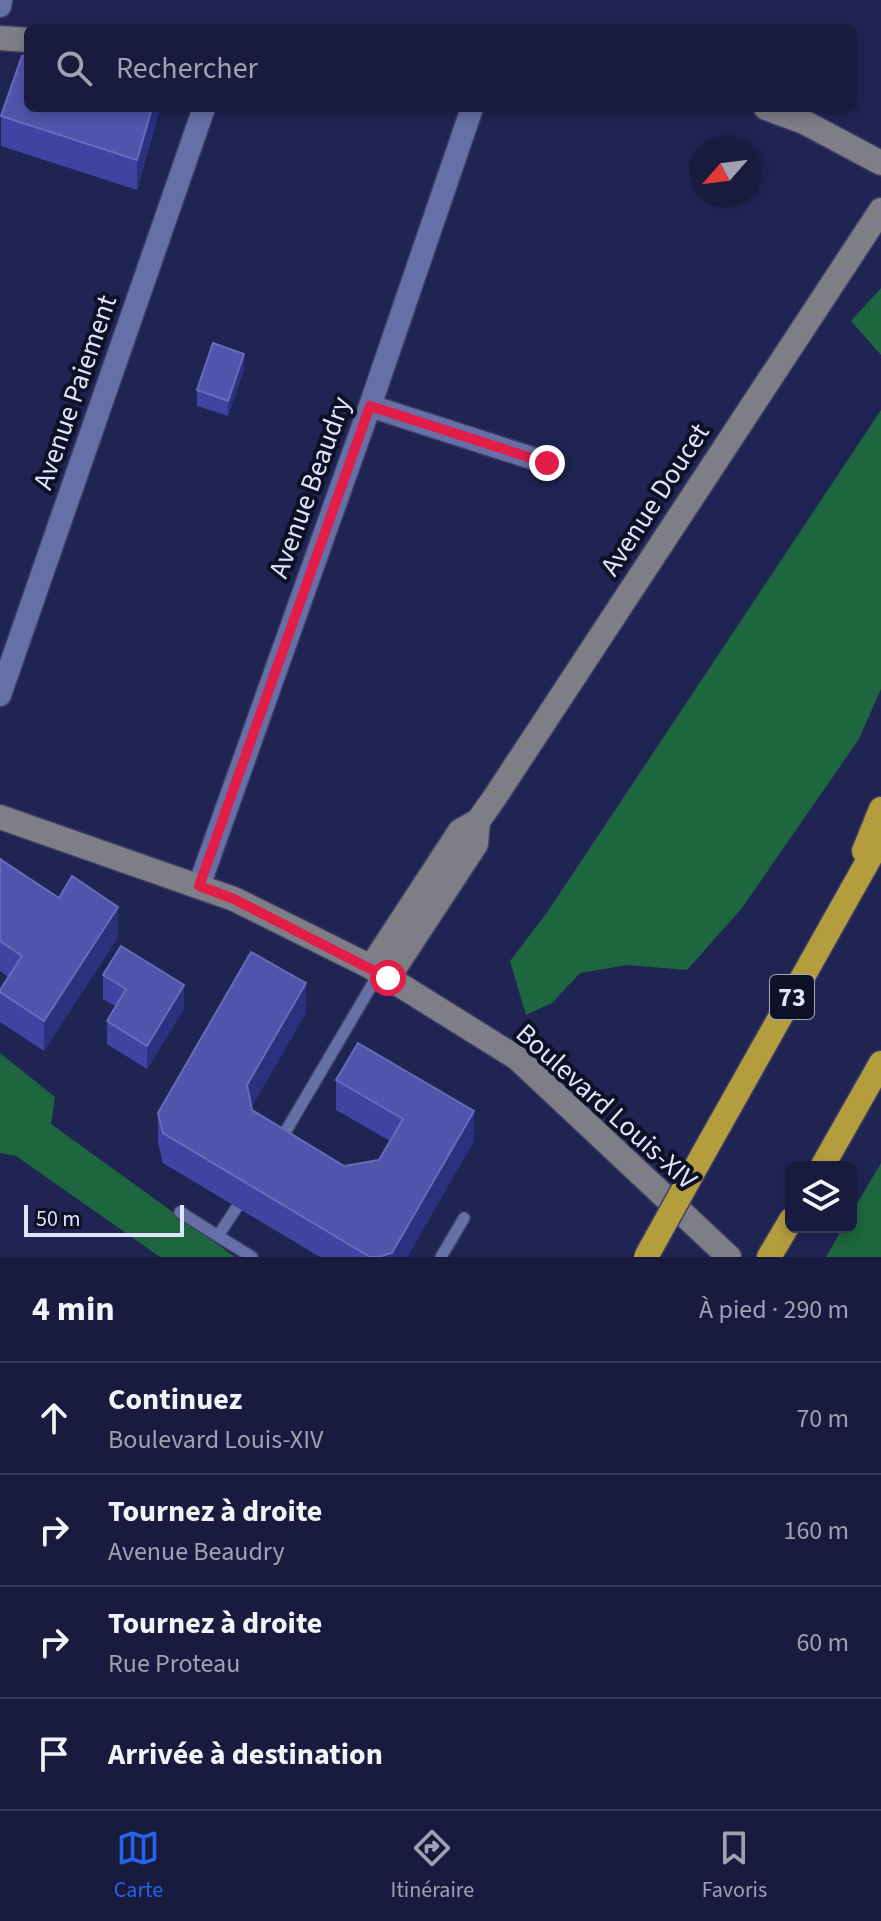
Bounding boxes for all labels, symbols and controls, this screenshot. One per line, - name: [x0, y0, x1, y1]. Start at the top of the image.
- search box: [24, 24, 857, 112]
- icon: search: [52, 46, 96, 90]
- text: Rechercher: [116, 47, 258, 90]
- north arrow: [689, 136, 761, 208]
- street label: Avenue Paiement: [23, 289, 127, 495]
- street label: Avenue Beaudry: [259, 391, 361, 584]
- street label: Avenue Doucet: [590, 415, 719, 584]
- route end: [529, 445, 565, 481]
- route start: [370, 960, 406, 996]
- road number: 73: [770, 975, 814, 1019]
- street label: Boulevard Louis-XIV: [507, 1014, 706, 1200]
- map controls: [785, 1161, 857, 1233]
- button: layers: [785, 1161, 857, 1233]
- scale bar: [24, 1201, 184, 1237]
- text: 50 m: [36, 1203, 81, 1235]
- text: 4 min: [32, 1285, 115, 1334]
- text: À pied · 290 m: [699, 1291, 849, 1328]
- text: Continuez: [108, 1378, 242, 1421]
- icon: ahead: [32, 1396, 76, 1440]
- text: 70 m: [796, 1400, 849, 1437]
- text: Boulevard Louis-XIV: [108, 1421, 323, 1458]
- text: Tournez à droite: [108, 1490, 322, 1533]
- icon: right: [32, 1508, 76, 1552]
- text: 160 m: [783, 1512, 849, 1549]
- text: Avenue Beaudry: [108, 1533, 285, 1570]
- text: Tournez à droite: [108, 1602, 322, 1645]
- icon: right: [32, 1620, 76, 1664]
- text: 60 m: [796, 1624, 849, 1661]
- text: Rue Proteau: [108, 1645, 240, 1682]
- icon: arrive: [32, 1732, 76, 1776]
- text: Arrivée à destination: [108, 1733, 383, 1776]
- tab: Carte: [114, 1826, 163, 1906]
- tab: Itinéraire: [391, 1826, 474, 1906]
- tab: Favoris: [702, 1826, 767, 1906]

